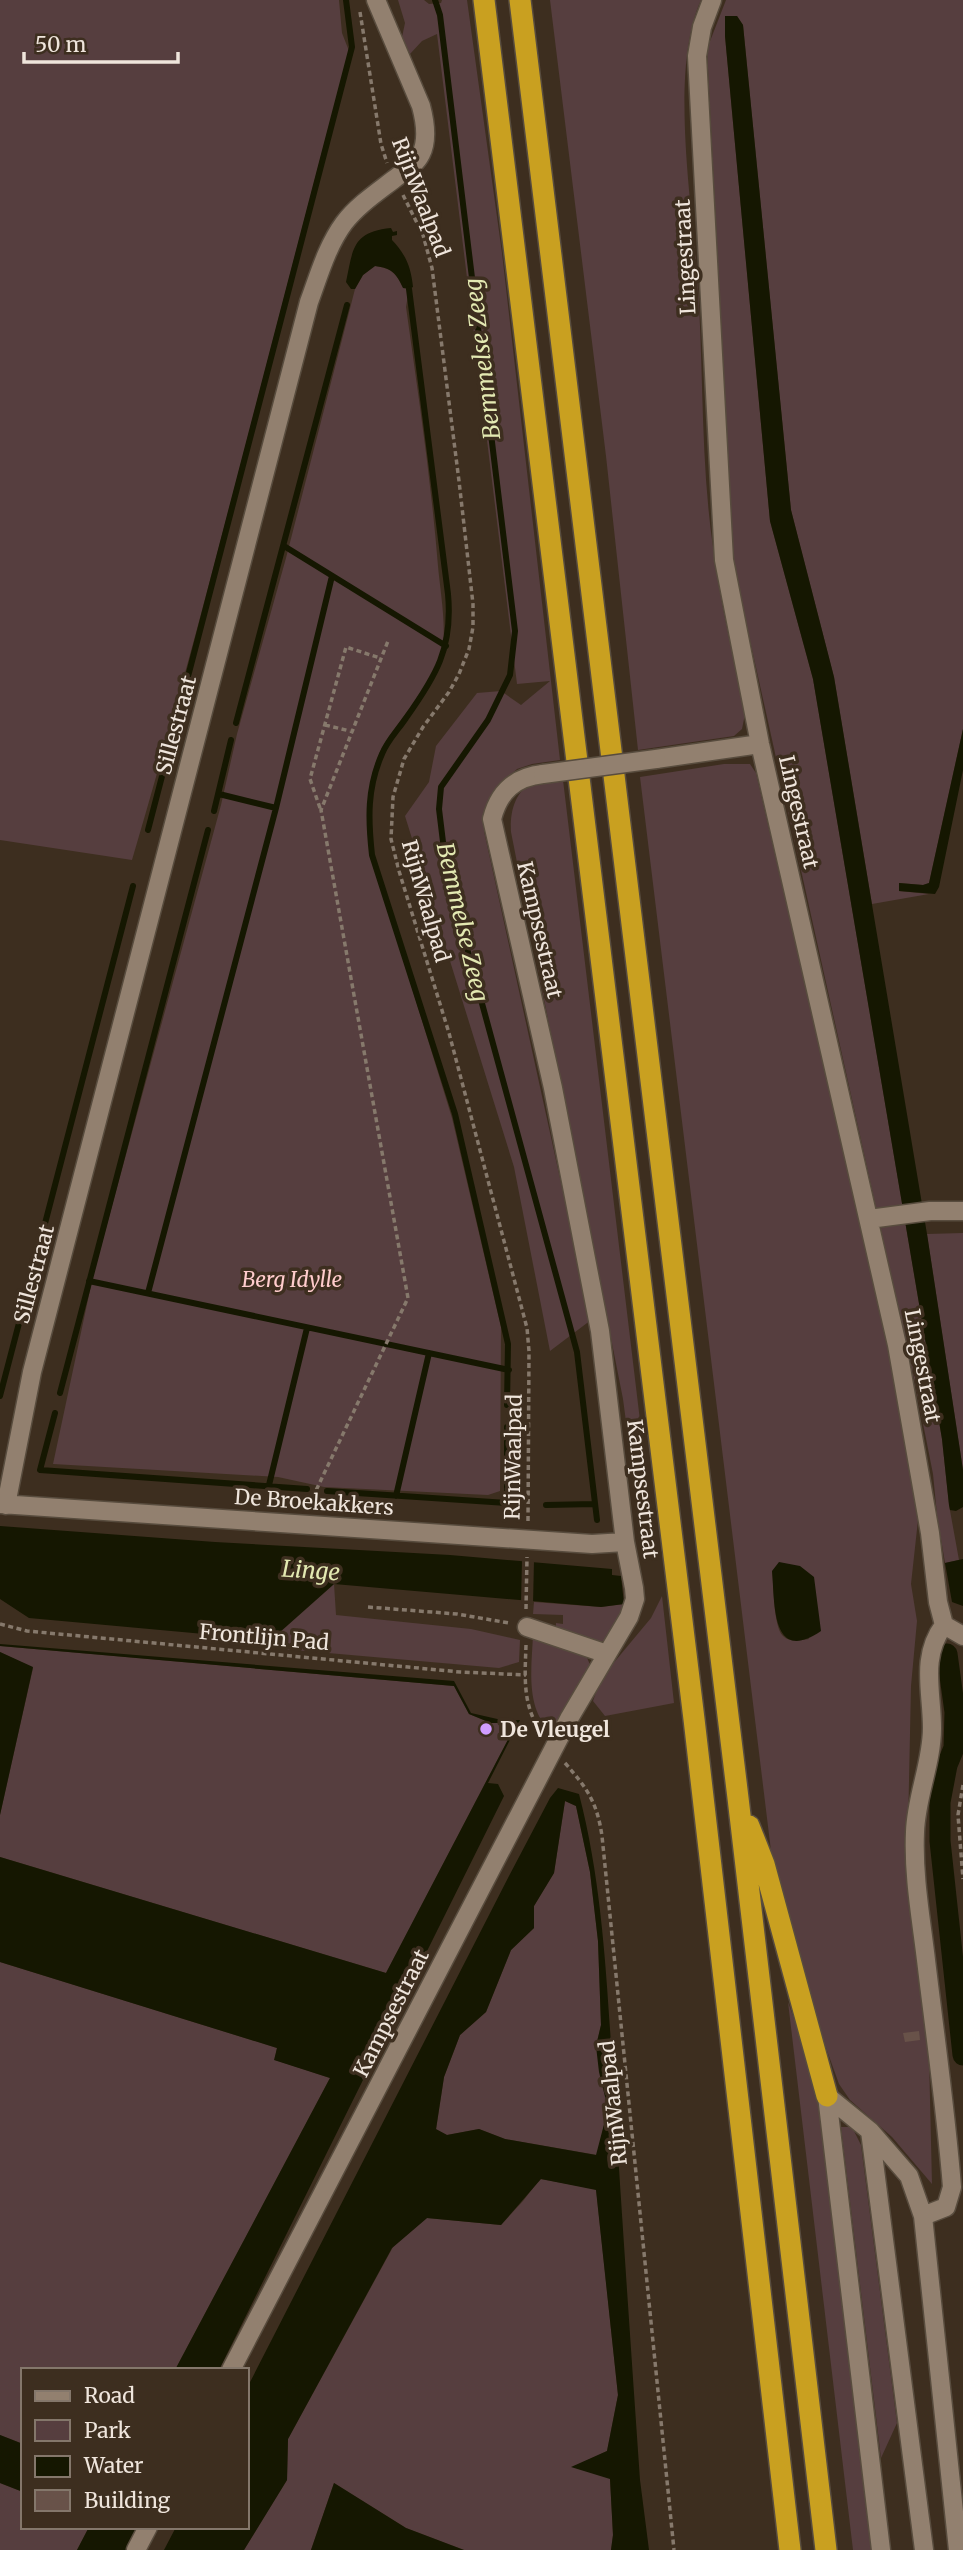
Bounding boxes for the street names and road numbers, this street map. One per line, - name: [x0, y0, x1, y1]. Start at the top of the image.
- street label: RijnWaalpad: [386, 133, 456, 261]
- street label: Lingestraat: [668, 199, 702, 315]
- street label: Sillestraat: [150, 672, 202, 778]
- street label: Lingestraat: [773, 753, 825, 871]
- street label: RijnWaalpad: [396, 837, 456, 966]
- street label: Kampsestraat: [511, 859, 569, 1001]
- street label: Sillestraat: [8, 1221, 60, 1327]
- street label: Lingestraat: [899, 1307, 947, 1425]
- street label: RijnWaalpad: [498, 1393, 528, 1520]
- street label: Kampsestraat: [621, 1418, 665, 1560]
- street label: De Broekakkers: [233, 1483, 395, 1521]
- street label: Frontlijn Pad: [198, 1618, 330, 1656]
- street label: Kampsestraat: [347, 1945, 435, 2081]
- street label: RijnWaalpad: [593, 2039, 633, 2167]

